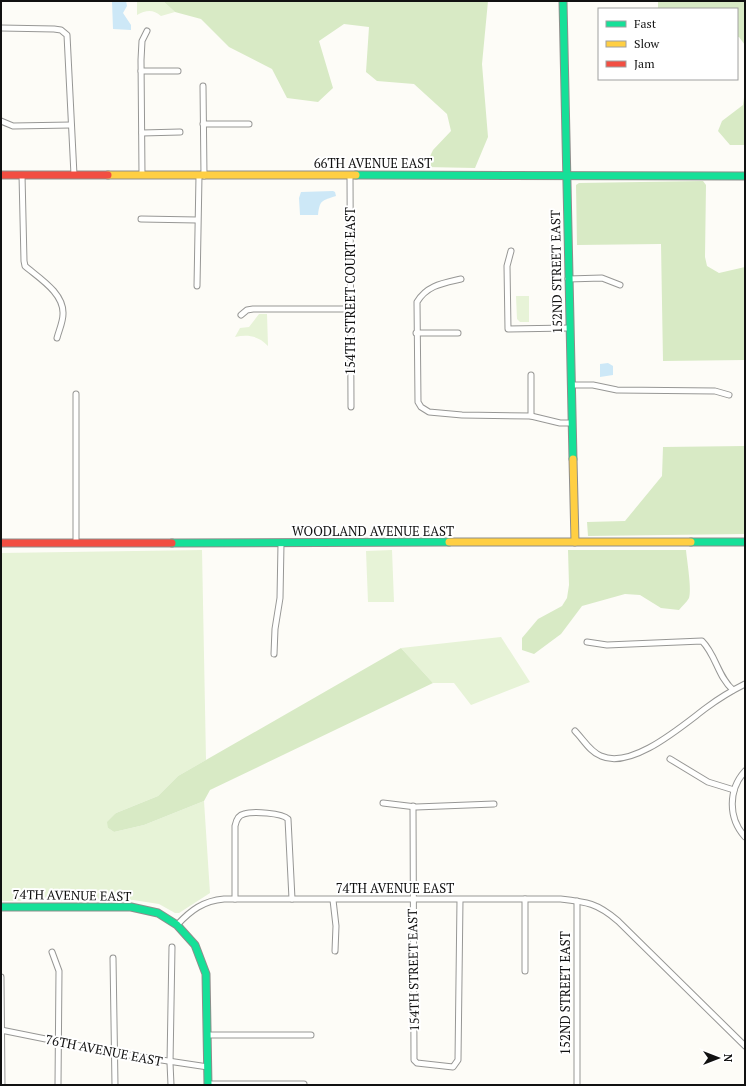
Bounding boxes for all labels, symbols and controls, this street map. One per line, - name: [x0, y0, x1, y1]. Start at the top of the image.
- legend: [598, 8, 738, 80]
- text: Fast: [634, 16, 657, 31]
- text: Slow: [634, 36, 660, 51]
- text: Jam: [634, 56, 655, 71]
- street label: 66TH AVENUE EAST: [314, 154, 432, 172]
- street label: 154TH STREET COURT EAST: [341, 207, 359, 375]
- street label: 152ND STREET EAST: [546, 210, 566, 334]
- street label: WOODLAND AVENUE EAST: [292, 522, 454, 540]
- street label: 74TH AVENUE EAST: [336, 879, 454, 897]
- street label: 74TH AVENUE EAST: [12, 885, 132, 905]
- street label: 154TH STREET EAST: [403, 909, 423, 1031]
- street label: 152ND STREET EAST: [556, 931, 574, 1055]
- street label: 76TH AVENUE EAST: [44, 1030, 164, 1070]
- north arrow: [698, 1038, 738, 1078]
- text: N: [721, 1054, 735, 1063]

